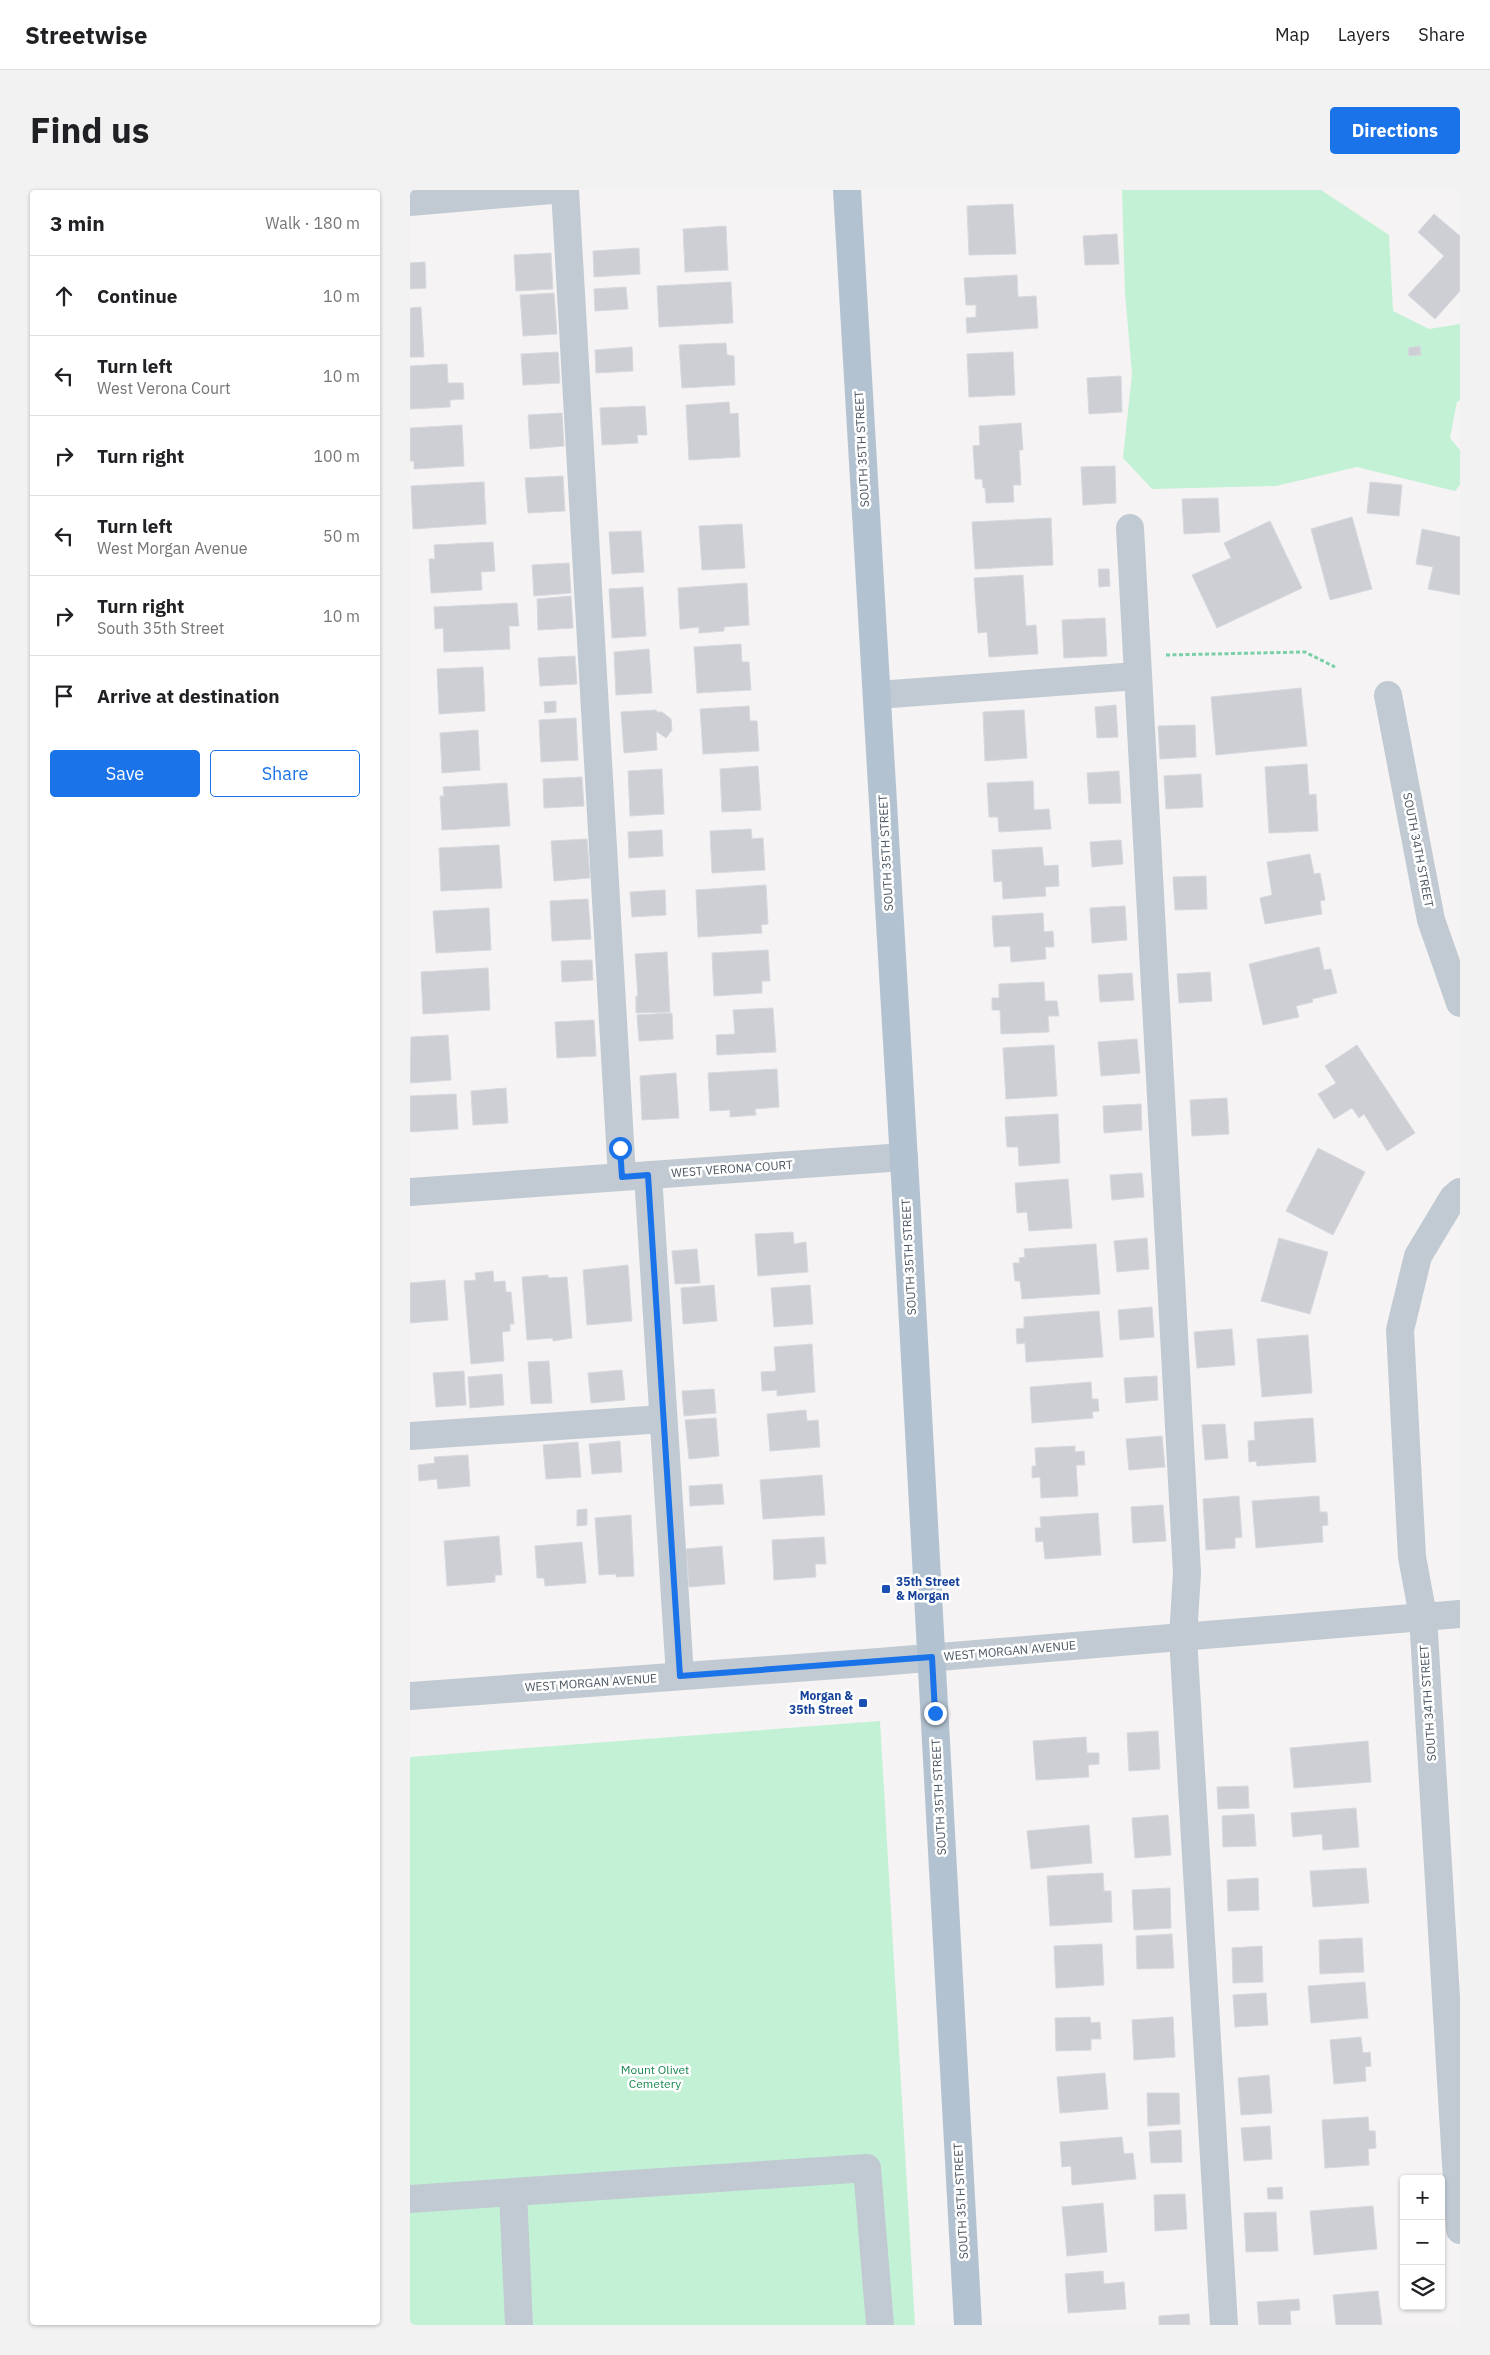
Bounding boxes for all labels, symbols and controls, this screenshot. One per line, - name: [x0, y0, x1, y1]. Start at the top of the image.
- text: Streetwise: [25, 19, 147, 51]
- text: Map: [1275, 23, 1310, 46]
- text: Layers: [1338, 23, 1390, 46]
- text: Share: [1418, 23, 1465, 46]
- text: Find us: [30, 107, 149, 153]
- button: Directions: [1330, 107, 1460, 154]
- text: 3 min: [50, 209, 105, 237]
- text: Walk · 180 m: [265, 213, 360, 233]
- icon: ahead: [50, 282, 78, 310]
- text: Continue: [97, 284, 177, 308]
- text: 10 m: [323, 286, 360, 306]
- text: Turn left: [97, 354, 173, 378]
- icon: left: [50, 362, 78, 390]
- text: 10 m: [323, 366, 360, 386]
- text: West Verona Court: [97, 378, 231, 398]
- street label: SOUTH 35TH STREET: [851, 390, 872, 508]
- icon: right: [50, 442, 78, 470]
- text: Turn right: [97, 444, 184, 468]
- text: 100 m: [313, 446, 360, 466]
- text: Turn left: [97, 514, 173, 538]
- icon: left: [50, 522, 78, 550]
- text: 50 m: [323, 526, 360, 546]
- text: West Morgan Avenue: [97, 538, 248, 558]
- text: Turn right: [97, 594, 184, 618]
- icon: right: [50, 602, 78, 630]
- text: 10 m: [323, 606, 360, 626]
- text: South 35th Street: [97, 618, 224, 638]
- icon: arrive: [50, 682, 78, 710]
- text: Arrive at destination: [97, 684, 280, 708]
- button: Save: [50, 750, 200, 797]
- button: Share: [210, 750, 360, 797]
- street label: SOUTH 34TH STREET: [1400, 791, 1437, 909]
- street label: SOUTH 35TH STREET: [875, 794, 896, 912]
- route start: [609, 1137, 632, 1160]
- street label: WEST VERONA COURT: [671, 1157, 793, 1180]
- street label: SOUTH 35TH STREET: [898, 1198, 919, 1316]
- place label: 35th Street & Morgan: [896, 1574, 960, 1603]
- marker: 35th Street & Morgan: [880, 1583, 892, 1595]
- street label: WEST MORGAN AVENUE: [943, 1637, 1077, 1664]
- street label: SOUTH 34TH STREET: [1416, 1644, 1439, 1762]
- street label: WEST MORGAN AVENUE: [524, 1670, 658, 1695]
- place label: Morgan & 35th Street: [789, 1688, 853, 1717]
- marker: Morgan & 35th Street: [857, 1697, 869, 1709]
- route end: [924, 1702, 947, 1725]
- street label: SOUTH 35TH STREET: [928, 1738, 949, 1856]
- park label: Mount Olivet Cemetery: [621, 2062, 689, 2091]
- street label: SOUTH 35TH STREET: [950, 2142, 971, 2260]
- map controls: [1400, 2175, 1445, 2310]
- button: +: [1400, 2175, 1445, 2220]
- button: −: [1400, 2220, 1445, 2265]
- button: layers: [1400, 2265, 1445, 2310]

